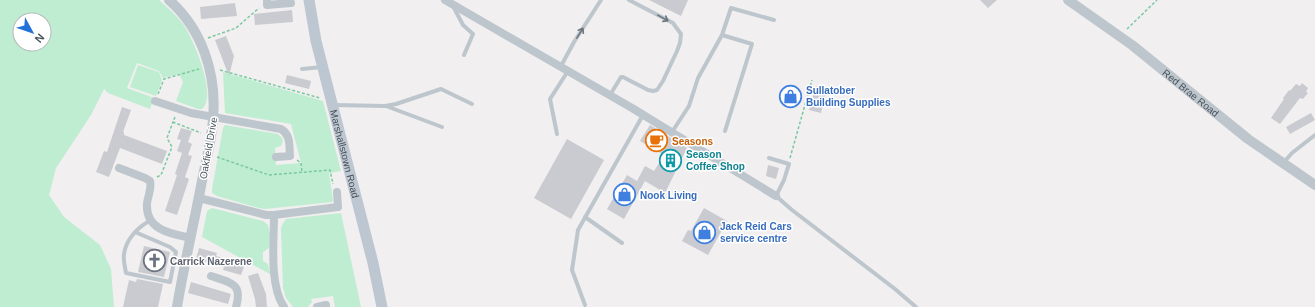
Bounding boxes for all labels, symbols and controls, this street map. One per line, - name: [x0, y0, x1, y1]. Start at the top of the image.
- north arrow: [12, 12, 52, 52]
- one-way arrow: [657, 15, 669, 22]
- one-way arrow: [576, 28, 584, 39]
- text: N: [32, 32, 47, 45]
- street label: Red Brae Road: [1160, 67, 1221, 119]
- shop icon: Sullatober Building Supplies: [778, 83, 804, 109]
- place label: Sullatober Building Supplies: [806, 85, 891, 108]
- street label: Marshallstown Road: [328, 109, 361, 199]
- street label: Oakfield Drive: [198, 116, 219, 180]
- cafe icon: Seasons: [643, 128, 669, 154]
- place label: Seasons: [672, 136, 714, 147]
- building icon: Season Coffee Shop: [658, 147, 684, 173]
- place label: Season Coffee Shop: [686, 149, 745, 172]
- shop icon: Nook Living: [612, 182, 638, 208]
- place label: Nook Living: [640, 190, 697, 201]
- shop icon: Jack Reid Cars service centre: [691, 219, 717, 245]
- place label: Jack Reid Cars service centre: [720, 221, 792, 244]
- church icon: Carrick Nazerene: [141, 248, 167, 274]
- place label: Carrick Nazerene: [170, 256, 252, 267]

